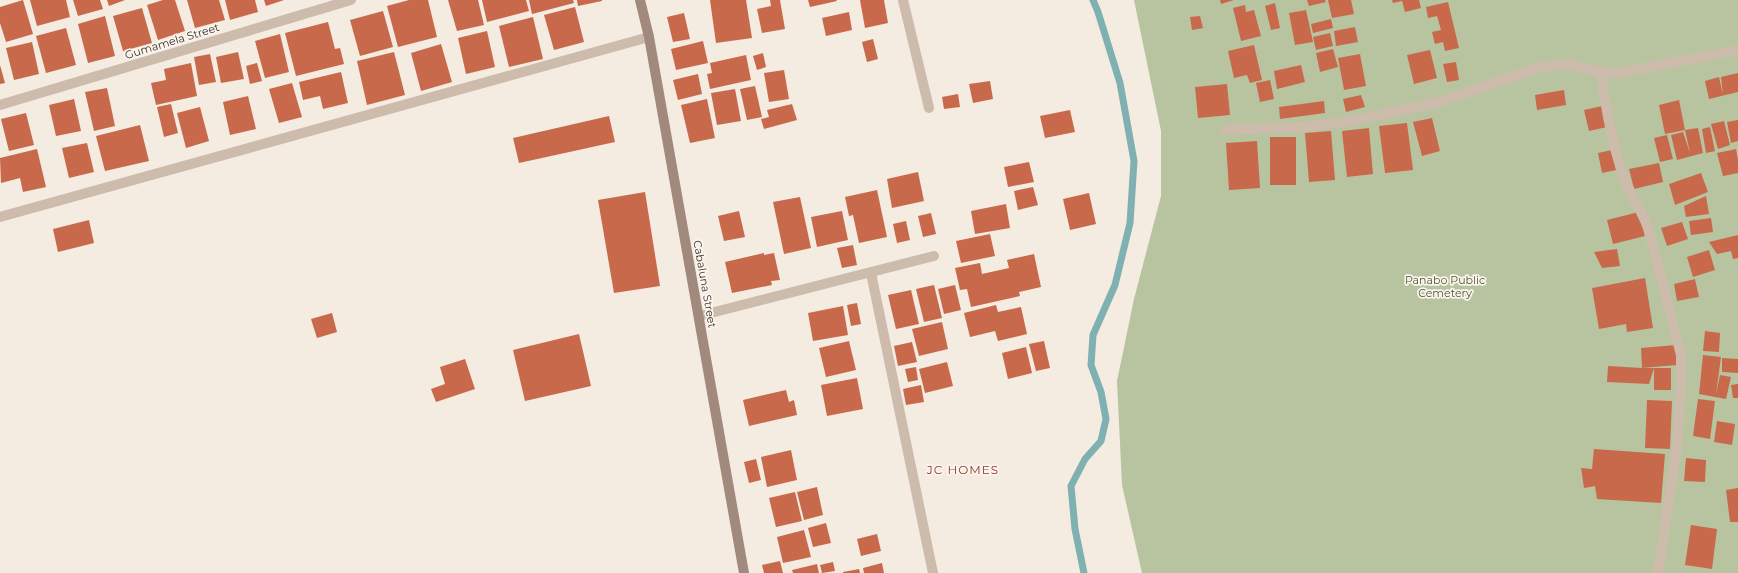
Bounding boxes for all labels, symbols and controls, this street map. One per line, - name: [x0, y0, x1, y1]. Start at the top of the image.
- street label: Gumamela Street: [123, 20, 221, 62]
- street label: Cabaluna Street: [690, 239, 720, 329]
- park label: Panabo Public Cemetery: [1405, 273, 1485, 300]
- district label: JC HOMES: [926, 462, 999, 477]

